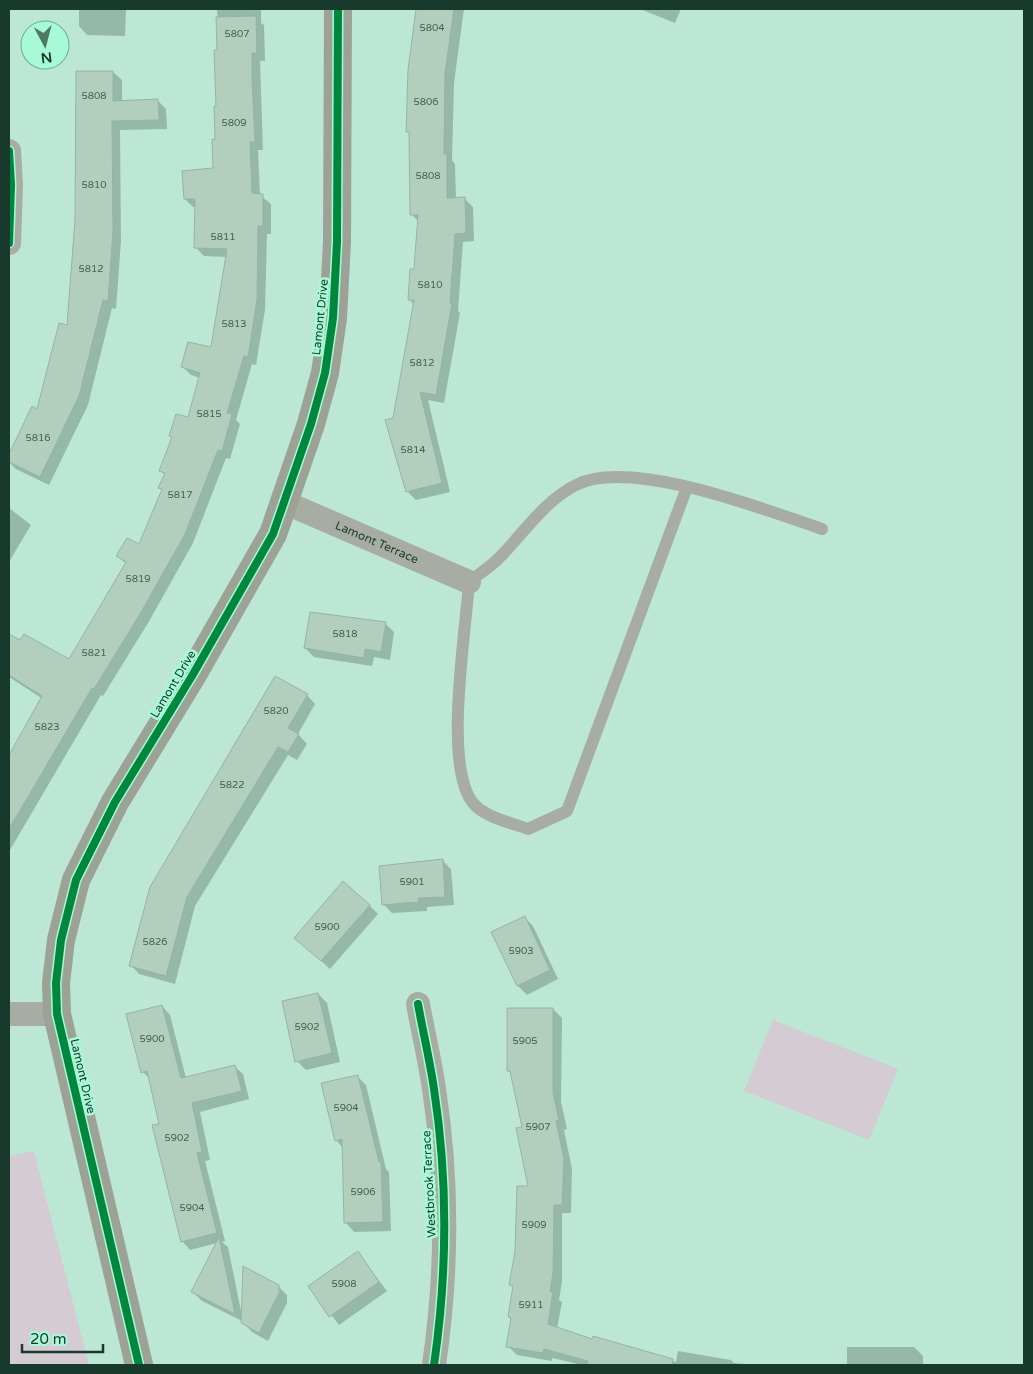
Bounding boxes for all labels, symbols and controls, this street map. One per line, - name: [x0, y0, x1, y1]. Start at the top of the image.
- north arrow: [20, 20, 70, 70]
- house number: 5804: [419, 22, 445, 34]
- house number: 5807: [224, 28, 250, 40]
- text: N: [40, 48, 53, 67]
- house number: 5808: [81, 90, 107, 102]
- house number: 5806: [413, 96, 439, 108]
- house number: 5809: [221, 117, 247, 129]
- house number: 5808: [415, 170, 441, 182]
- house number: 5810: [81, 179, 107, 191]
- house number: 5811: [210, 231, 236, 243]
- house number: 5812: [78, 263, 104, 275]
- street label: Lamont Drive: [309, 278, 331, 356]
- house number: 5810: [417, 279, 443, 291]
- house number: 5813: [221, 318, 247, 330]
- house number: 5812: [409, 357, 435, 369]
- house number: 5815: [196, 408, 222, 420]
- house number: 5816: [25, 432, 51, 444]
- house number: 5814: [400, 444, 426, 456]
- house number: 5817: [167, 489, 193, 501]
- street label: Lamont Terrace: [333, 518, 421, 566]
- house number: 5819: [125, 573, 151, 585]
- house number: 5818: [332, 628, 358, 640]
- house number: 5821: [81, 647, 107, 659]
- street label: Lamont Drive: [147, 647, 199, 720]
- house number: 5820: [263, 705, 289, 717]
- house number: 5823: [34, 721, 60, 733]
- house number: 5822: [219, 779, 245, 791]
- house number: 5901: [399, 876, 425, 888]
- house number: 5900: [314, 921, 340, 933]
- house number: 5826: [142, 936, 168, 948]
- house number: 5903: [508, 945, 534, 957]
- house number: 5902: [294, 1021, 320, 1033]
- house number: 5900: [139, 1033, 165, 1045]
- house number: 5905: [512, 1035, 538, 1047]
- street label: Lamont Drive: [68, 1037, 98, 1115]
- house number: 5904: [333, 1102, 359, 1114]
- house number: 5907: [525, 1121, 551, 1133]
- street label: Westbrook Terrace: [419, 1130, 439, 1238]
- house number: 5902: [164, 1132, 190, 1144]
- house number: 5906: [350, 1186, 376, 1198]
- house number: 5904: [179, 1202, 205, 1214]
- house number: 5909: [521, 1219, 547, 1231]
- house number: 5908: [331, 1278, 357, 1290]
- house number: 5911: [518, 1299, 544, 1311]
- scale bar: [22, 1322, 104, 1354]
- text: 20 m: [30, 1330, 67, 1348]

